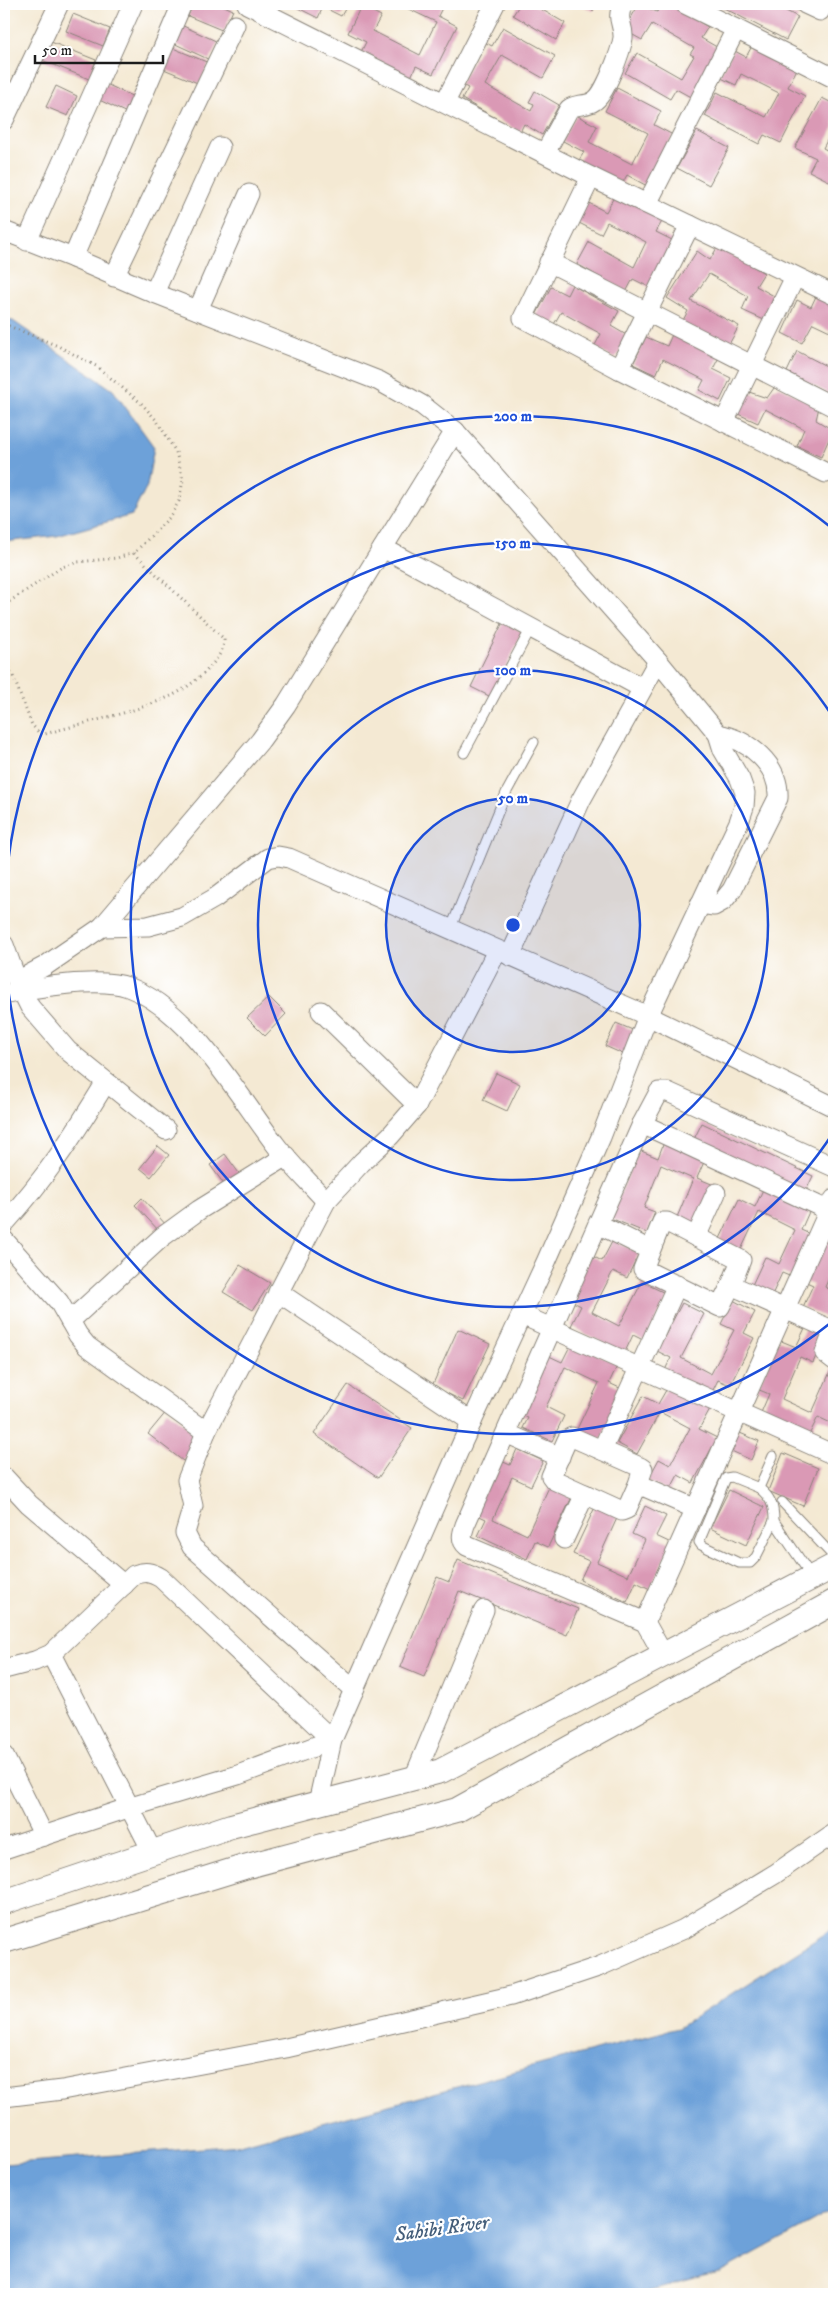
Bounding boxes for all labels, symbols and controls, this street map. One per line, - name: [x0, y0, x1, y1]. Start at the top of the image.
- scale bar: [35, 32, 162, 64]
- text: 50 m: [42, 41, 72, 60]
- text: 200 m: [494, 407, 533, 426]
- text: 150 m: [495, 534, 531, 553]
- text: 100 m: [495, 661, 532, 680]
- text: 50 m: [497, 789, 529, 808]
- centre of rings: [504, 916, 522, 934]
- water label: Sahibi River: [393, 2210, 492, 2248]

